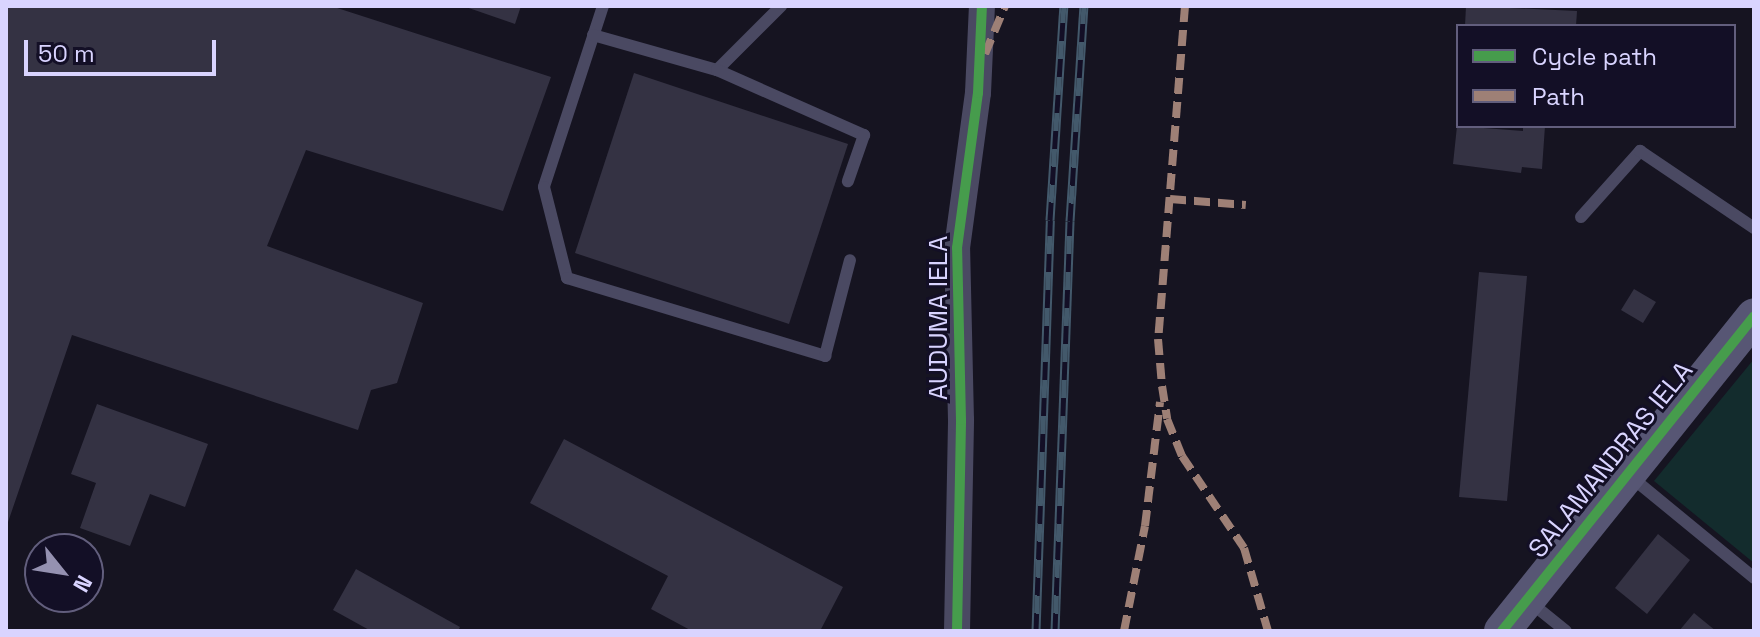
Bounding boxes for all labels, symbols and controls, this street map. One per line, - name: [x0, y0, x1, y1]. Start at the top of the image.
- scale bar: [28, 24, 220, 74]
- legend: [1456, 24, 1736, 128]
- text: 50 m: [38, 38, 95, 69]
- text: Cycle path: [1532, 41, 1657, 72]
- text: Path: [1532, 81, 1585, 112]
- street label: AUDUMA IELA: [923, 235, 955, 401]
- street label: SALAMANDRAS IELA: [1522, 356, 1700, 564]
- north arrow: [24, 533, 104, 613]
- text: N: [67, 571, 99, 597]

